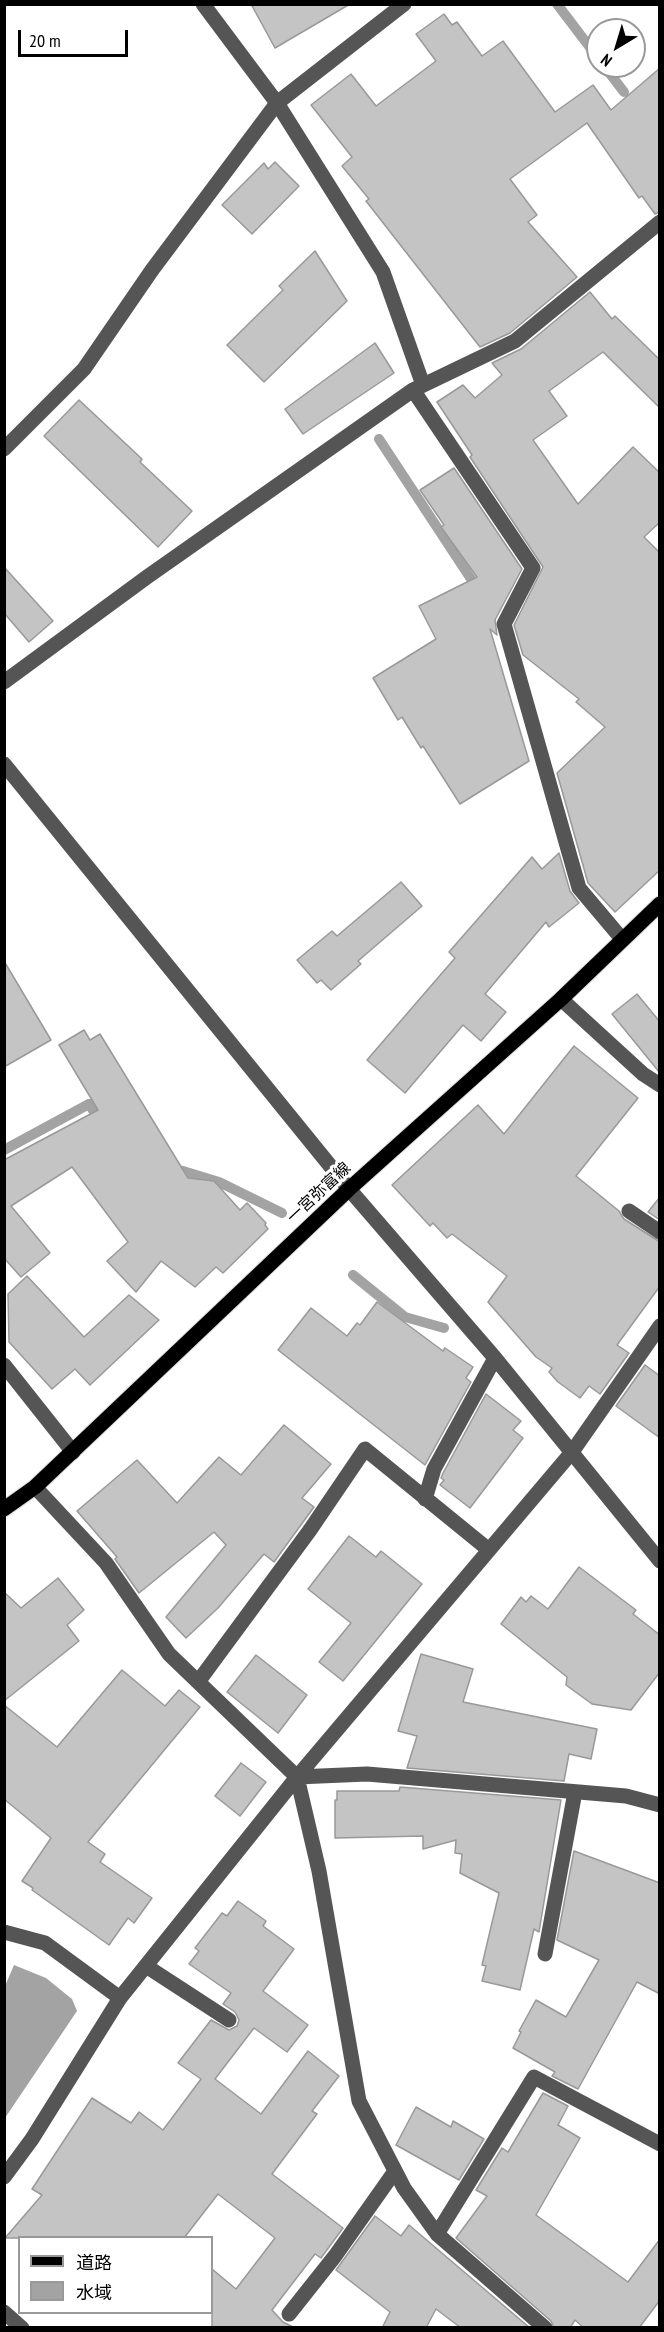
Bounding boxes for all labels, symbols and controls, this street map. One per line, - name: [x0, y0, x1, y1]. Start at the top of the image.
- scale bar: [21, 18, 130, 56]
- north arrow: [586, 18, 646, 78]
- text: 20 m: [29, 29, 61, 52]
- text: N: [597, 50, 616, 71]
- street label: 一宮弥富線: [283, 1159, 355, 1227]
- legend: [18, 2236, 213, 2314]
- text: 道路: [76, 2251, 112, 2274]
- text: 水域: [76, 2281, 112, 2304]

